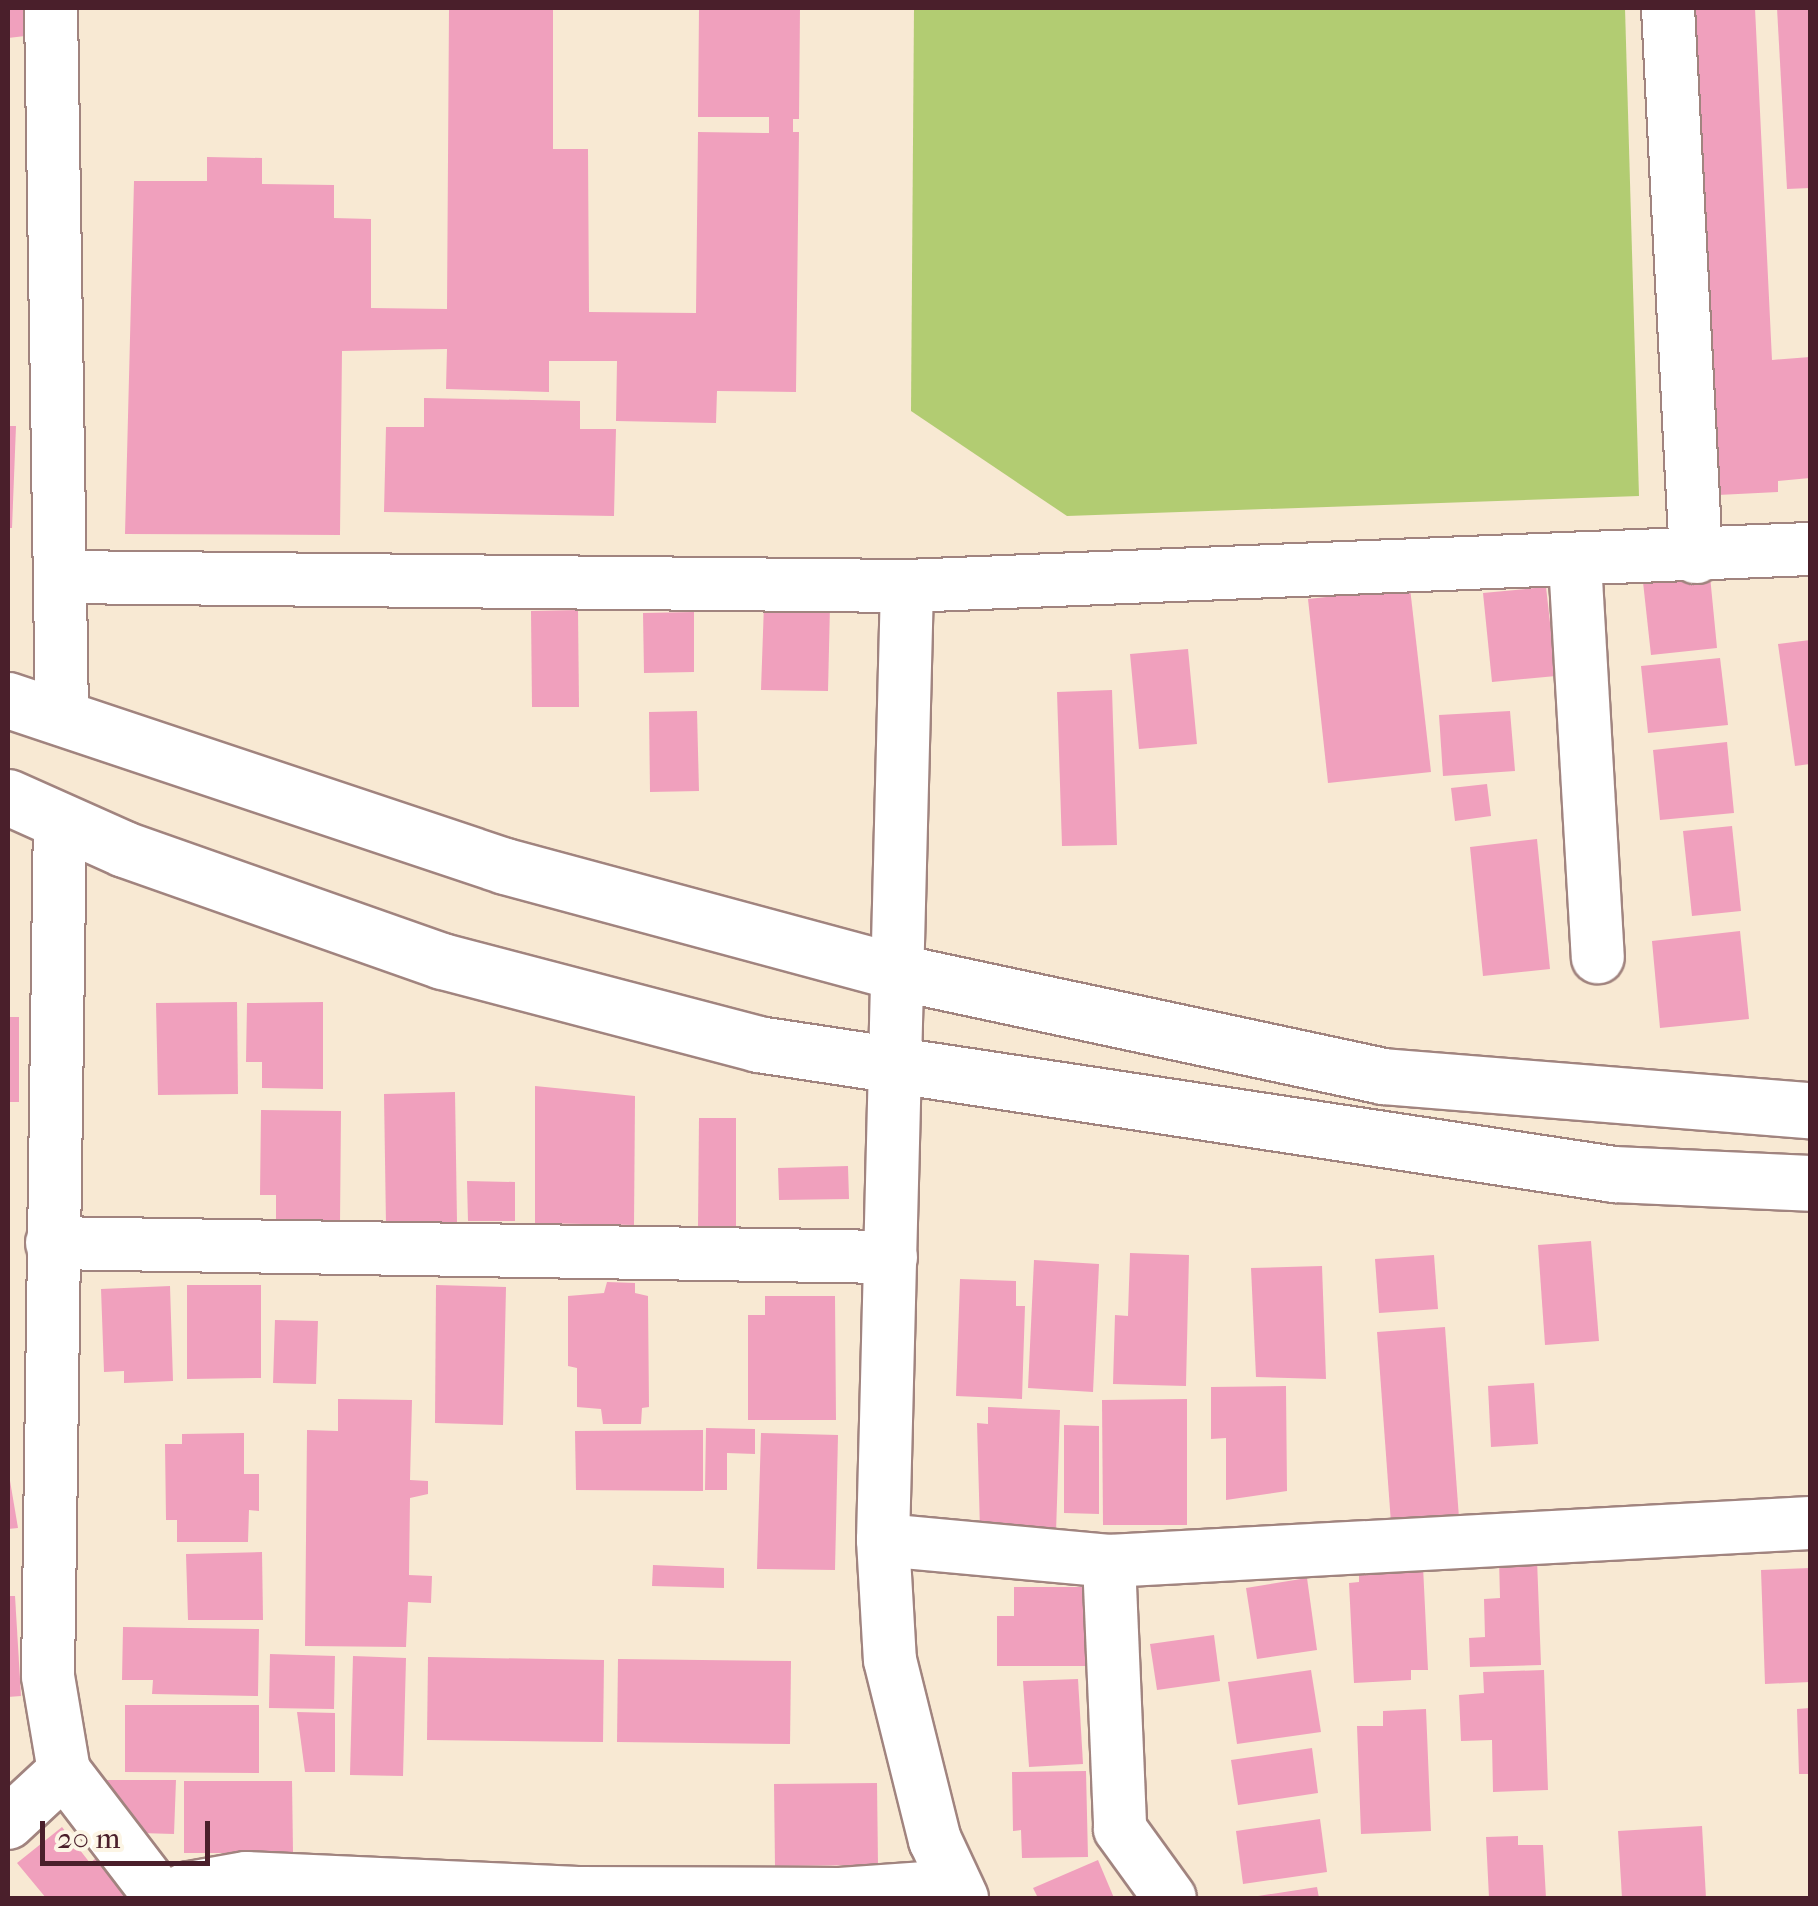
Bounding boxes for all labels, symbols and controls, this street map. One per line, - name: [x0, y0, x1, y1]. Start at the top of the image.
- scale bar: [45, 1801, 215, 1863]
- text: 20 m: [57, 1821, 120, 1856]

